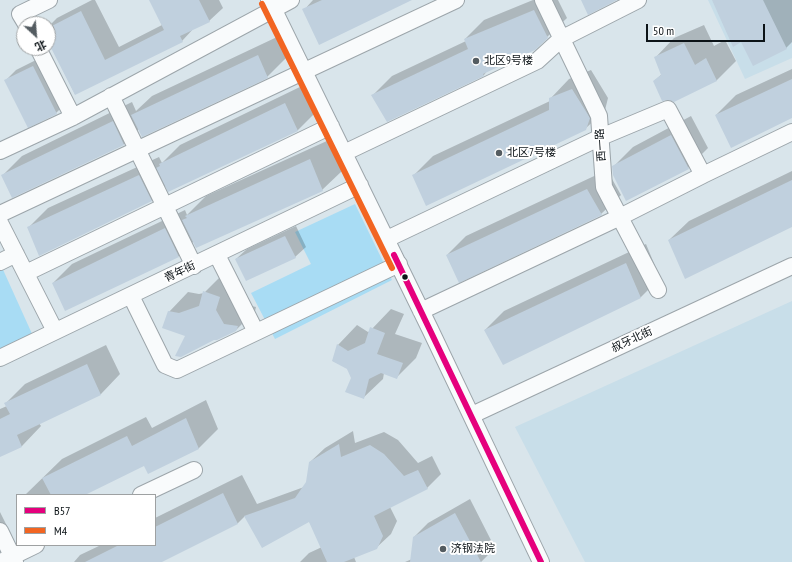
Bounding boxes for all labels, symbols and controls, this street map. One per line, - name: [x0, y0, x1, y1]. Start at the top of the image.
- north arrow: [16, 16, 56, 56]
- scale bar: [648, 16, 767, 42]
- text: 50 m: [653, 23, 674, 38]
- text: 北: [33, 37, 49, 55]
- place label: 北区9号楼: [484, 54, 533, 68]
- marker: 北区9号楼: [471, 56, 481, 66]
- street label: 西一路: [593, 128, 609, 162]
- place label: 北区7号楼: [507, 146, 556, 160]
- marker: 北区7号楼: [494, 148, 504, 158]
- street label: 青年街: [162, 259, 198, 285]
- unlabelled marker: [400, 272, 410, 282]
- street label: 叔牙北街: [609, 325, 655, 355]
- legend: [16, 494, 156, 546]
- text: B57: [54, 503, 70, 518]
- text: M4: [54, 523, 67, 538]
- place label: 济钢法院: [451, 542, 495, 556]
- marker: 济钢法院: [438, 544, 448, 554]

